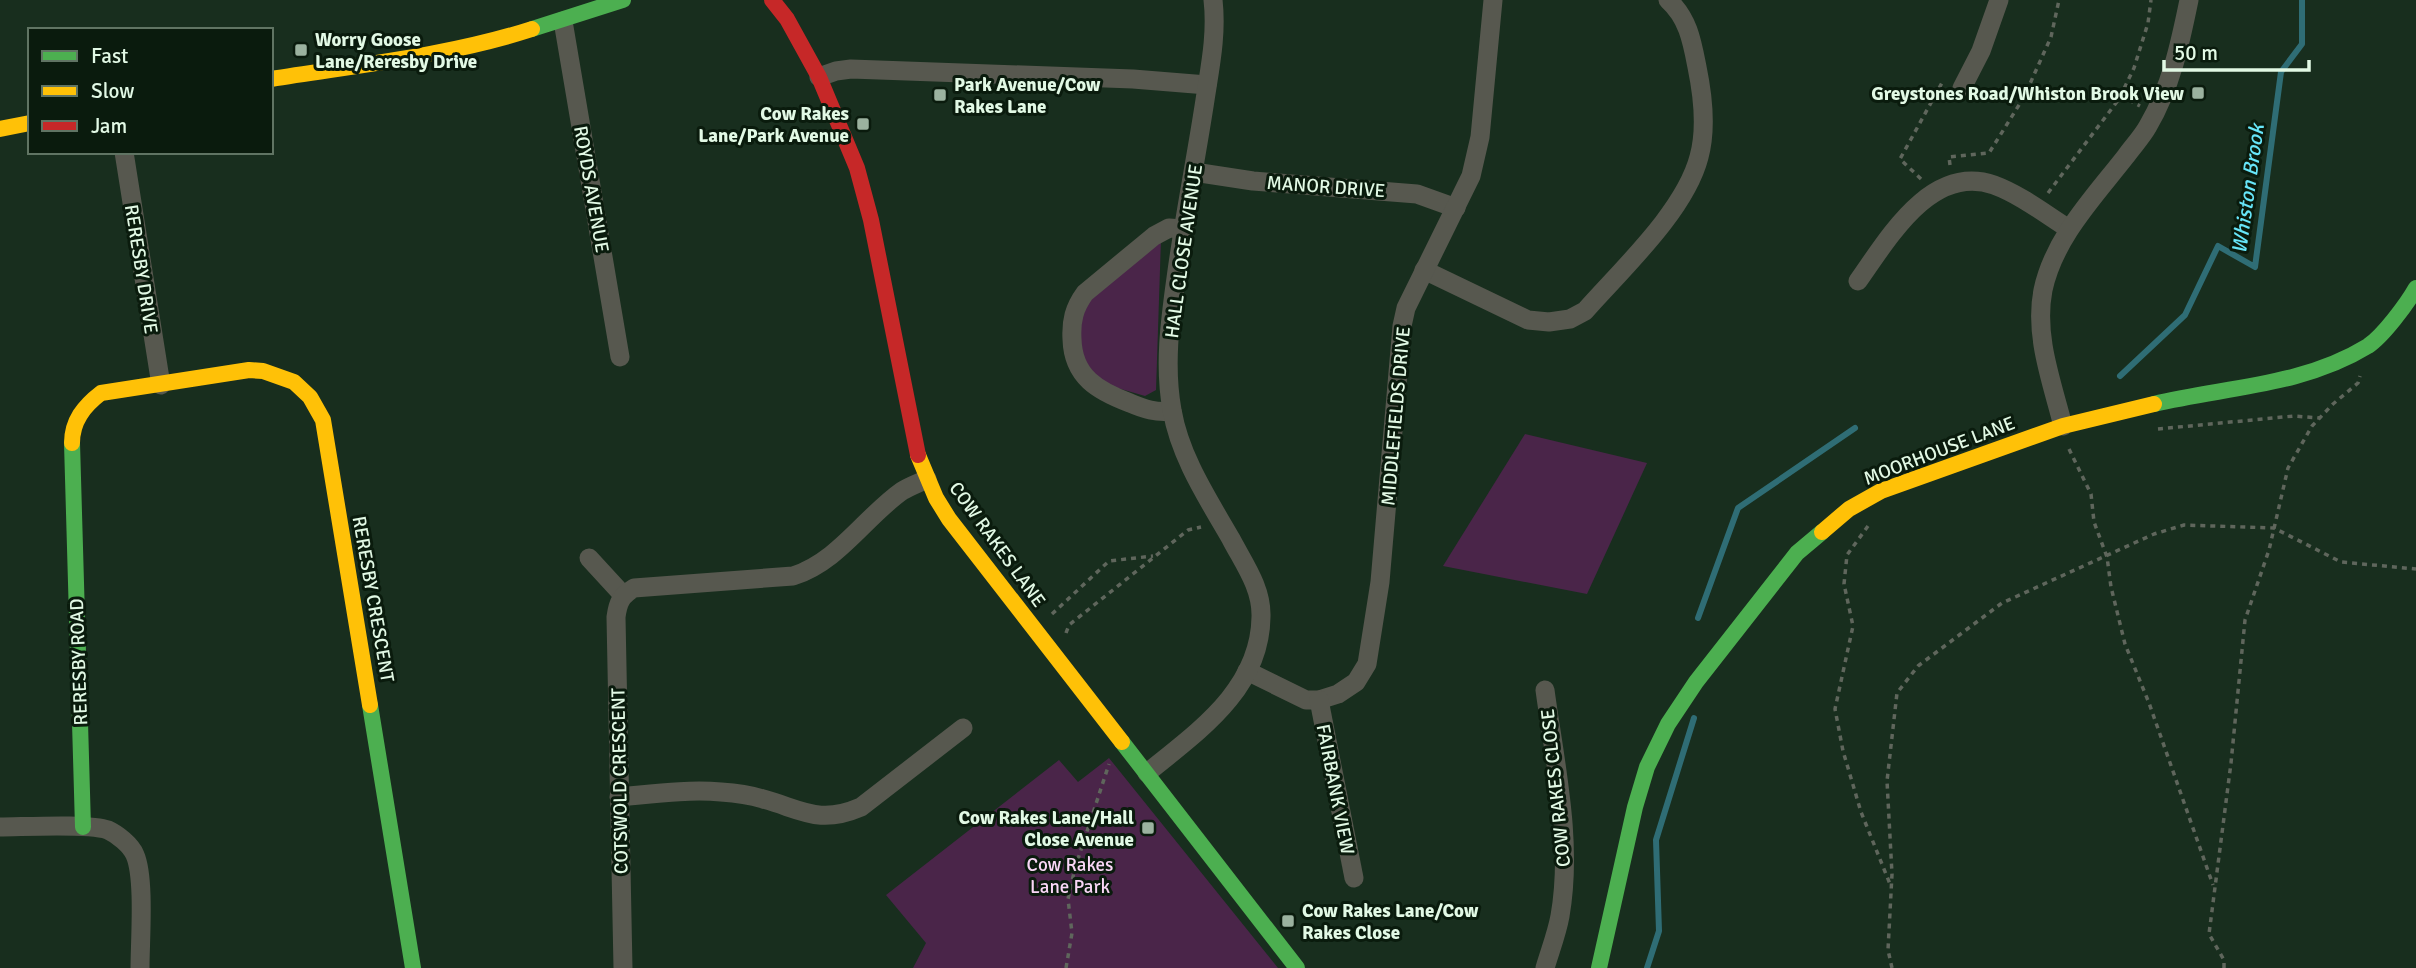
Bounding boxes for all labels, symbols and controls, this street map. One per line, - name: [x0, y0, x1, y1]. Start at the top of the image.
- legend: [28, 28, 273, 154]
- place label: Worry Goose Lane/Reresby Drive: [315, 28, 477, 74]
- scale bar: [2164, 28, 2309, 72]
- text: 50 m: [2174, 40, 2218, 66]
- marker: Worry Goose Lane/Reresby Drive: [293, 42, 309, 58]
- text: Fast: [91, 43, 128, 69]
- place label: Park Avenue/Cow Rakes Lane: [954, 73, 1101, 119]
- text: Slow: [91, 78, 135, 104]
- place label: Greystones Road/Whiston Brook View: [1871, 82, 2185, 106]
- marker: Greystones Road/Whiston Brook View: [2190, 85, 2206, 101]
- marker: Park Avenue/Cow Rakes Lane: [932, 87, 948, 103]
- place label: Cow Rakes Lane/Park Avenue: [698, 102, 849, 148]
- text: Jam: [91, 113, 127, 139]
- marker: Cow Rakes Lane/Park Avenue: [855, 116, 871, 132]
- water label: Whiston Brook: [2226, 120, 2270, 255]
- street label: ROYDS AVENUE: [568, 124, 614, 255]
- street label: HALL CLOSE AVENUE: [1160, 163, 1208, 340]
- street label: MANOR DRIVE: [1266, 171, 1386, 203]
- street label: RERESBY DRIVE: [119, 203, 163, 336]
- street label: MIDDLEFIELDS DRIVE: [1376, 325, 1416, 507]
- street label: MOORHOUSE LANE: [1860, 411, 2018, 491]
- street label: COW RAKES LANE: [944, 477, 1051, 612]
- street label: RERESBY CRESCENT: [347, 514, 400, 685]
- street label: RERESBY ROAD: [65, 598, 93, 726]
- street label: COTSWOLD CRESCENT: [606, 687, 634, 874]
- street label: COW RAKES CLOSE: [1536, 708, 1576, 868]
- street label: FAIRBANK VIEW: [1311, 722, 1359, 856]
- place label: Cow Rakes Lane/Hall Close Avenue: [959, 806, 1134, 852]
- marker: Cow Rakes Lane/Hall Close Avenue: [1140, 820, 1156, 836]
- park label: Cow Rakes Lane Park: [1027, 853, 1113, 899]
- place label: Cow Rakes Lane/Cow Rakes Close: [1302, 899, 1479, 945]
- marker: Cow Rakes Lane/Cow Rakes Close: [1280, 913, 1296, 929]

